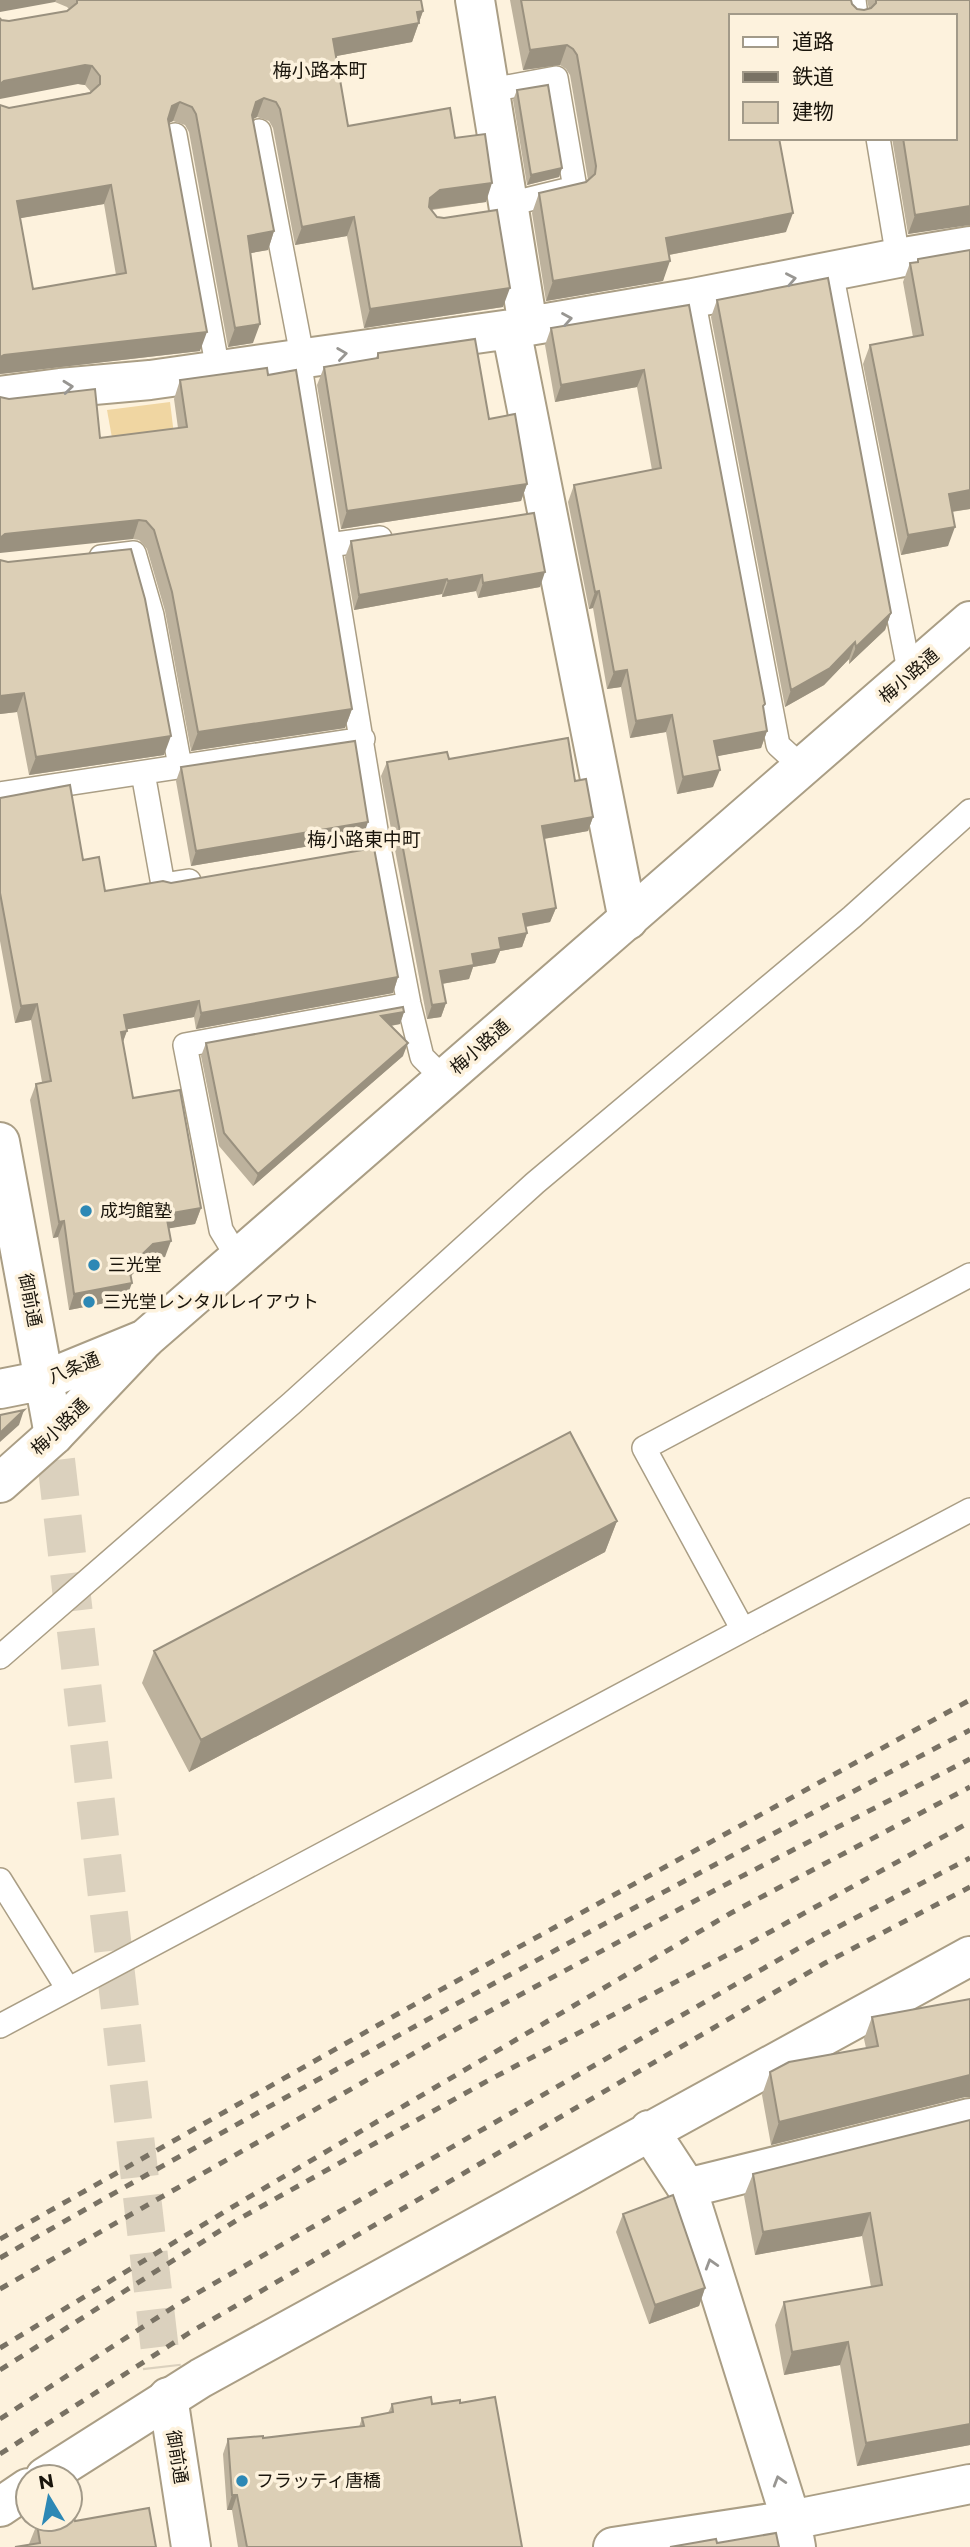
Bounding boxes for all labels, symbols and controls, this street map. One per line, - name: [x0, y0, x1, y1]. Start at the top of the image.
- legend: [729, 14, 956, 140]
- text: 道路: [792, 29, 834, 54]
- district label: 梅小路本町: [272, 59, 368, 82]
- text: 鉄道: [792, 64, 834, 89]
- text: 建物: [792, 99, 834, 124]
- one-way arrow: [785, 273, 797, 288]
- one-way arrow: [561, 312, 573, 327]
- one-way arrow: [336, 347, 348, 362]
- one-way arrow: [62, 380, 73, 395]
- street label: 梅小路通: [875, 644, 943, 708]
- district label: 梅小路東中町: [307, 828, 421, 851]
- street label: 梅小路通: [446, 1015, 514, 1079]
- place label: 成均館塾: [100, 1200, 172, 1222]
- marker: 成均館塾: [78, 1203, 94, 1219]
- place label: 三光堂: [108, 1254, 162, 1276]
- marker: 三光堂: [86, 1257, 102, 1273]
- street label: 御前通: [14, 1271, 46, 1329]
- place label: 三光堂レンタルレイアウト: [103, 1291, 319, 1313]
- marker: 三光堂レンタルレイアウト: [81, 1294, 97, 1310]
- street label: 八条通: [45, 1348, 103, 1388]
- street label: 梅小路通: [26, 1394, 94, 1460]
- one-way arrow: [705, 2258, 719, 2271]
- street label: 御前通: [162, 2429, 192, 2485]
- north arrow: [14, 2463, 84, 2533]
- text: N: [37, 2469, 56, 2494]
- place label: フラッティ唐橋: [256, 2470, 381, 2492]
- marker: フラッティ唐橋: [234, 2473, 250, 2489]
- one-way arrow: [773, 2475, 787, 2488]

